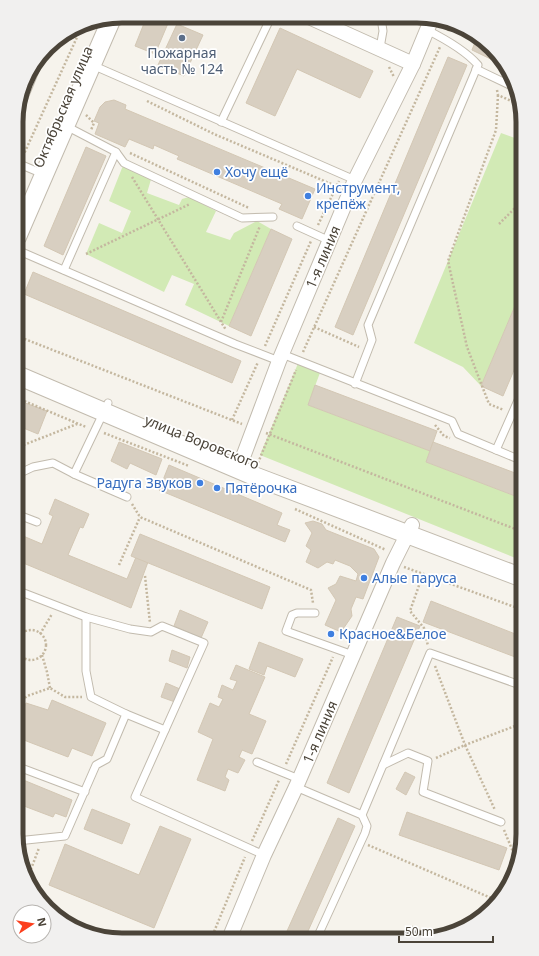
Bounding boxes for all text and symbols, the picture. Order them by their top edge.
marker: Пожарная часть № 124 [177,33,187,43]
street label: Октябрьская улица [28,43,97,171]
place label: Пожарная часть № 124 [141,43,223,78]
place label: Хочу ещё [225,162,288,181]
marker: Хочу ещё [212,167,222,177]
place label: Инструмент, крепёж [316,178,401,213]
marker: Инструмент, крепёж [303,191,313,201]
street label: 1-я линия [301,222,344,291]
street label: улица Воровского [142,410,262,473]
place label: Радуга Звуков [97,473,192,492]
marker: Радуга Звуков [195,478,205,488]
place label: Пятёрочка [225,478,297,497]
marker: Пятёрочка [212,483,222,493]
place label: Алые паруса [372,568,457,587]
marker: Алые паруса [359,573,369,583]
place label: Красное&Белое [339,624,447,643]
marker: Красное&Белое [326,629,336,639]
street label: 1-я линия [298,697,341,766]
north arrow [12,904,52,944]
text: N [34,916,51,928]
scale bar [399,918,493,944]
text: 50 m [405,923,433,940]

